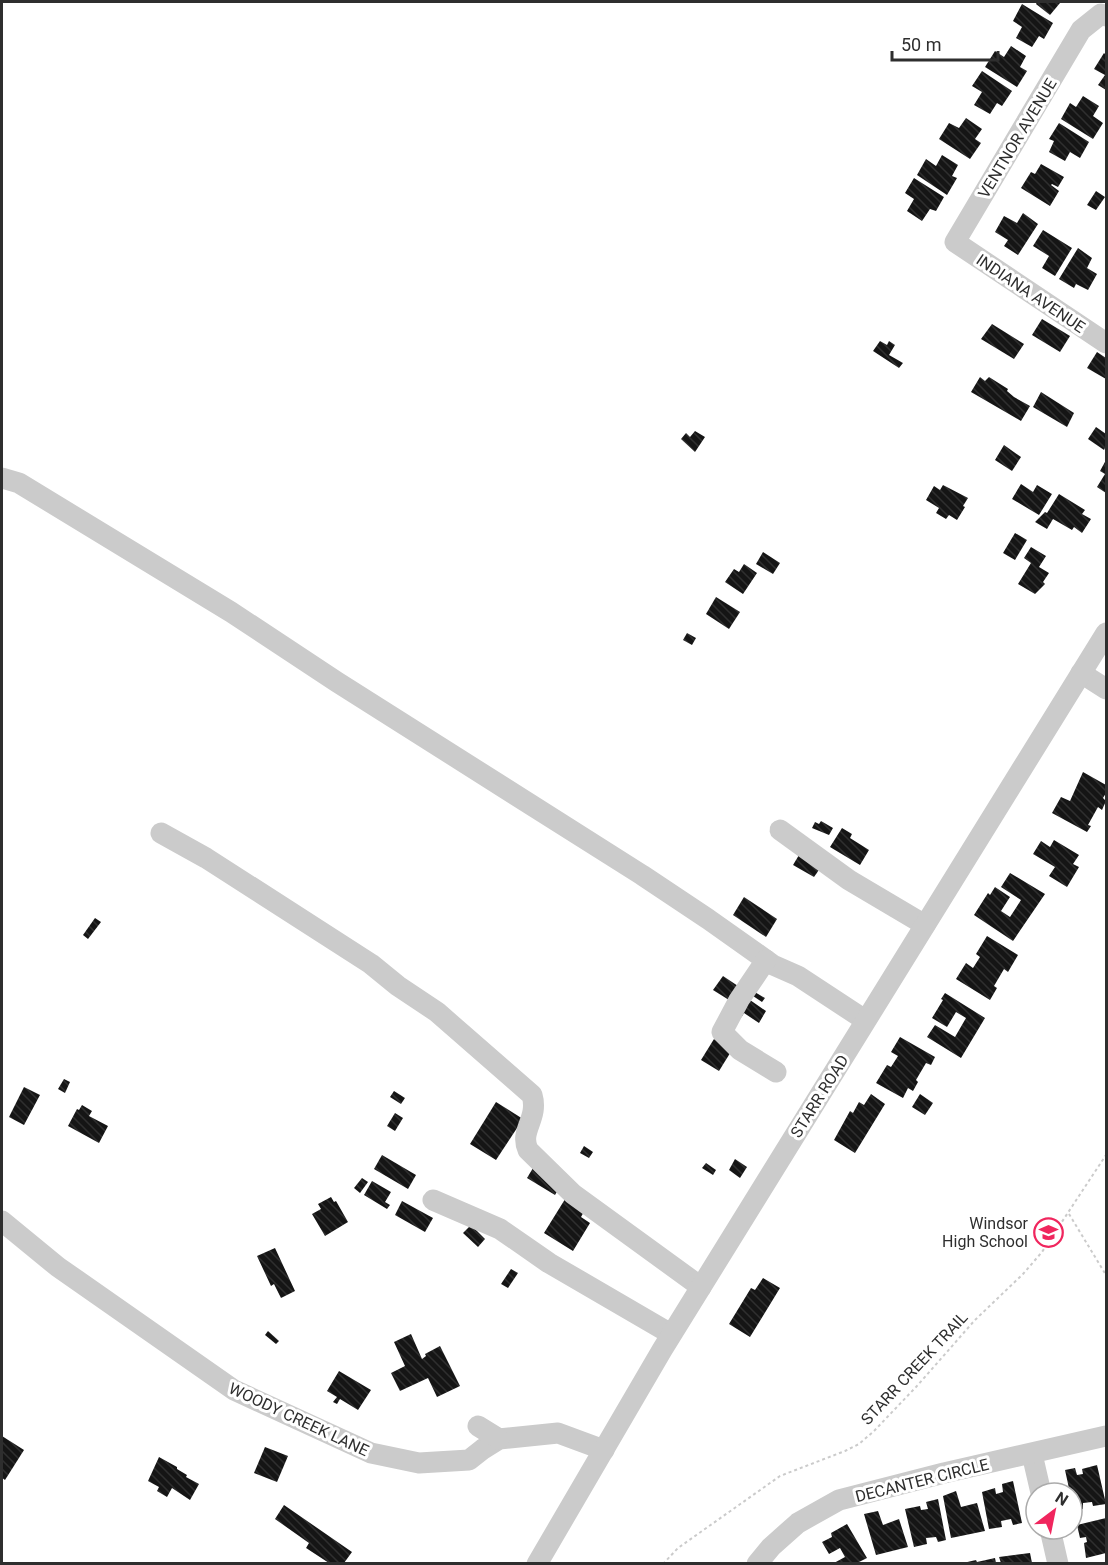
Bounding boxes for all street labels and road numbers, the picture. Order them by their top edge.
street label: VENTNOR AVENUE [974,75,1061,202]
street label: INDIANA AVENUE [973,250,1089,337]
street label: STARR ROAD [786,1051,852,1141]
street label: STARR CREEK TRAIL [857,1308,972,1429]
street label: WOODY CREEK LANE [226,1379,372,1460]
street label: DECANTER CIRCLE [853,1455,991,1506]

